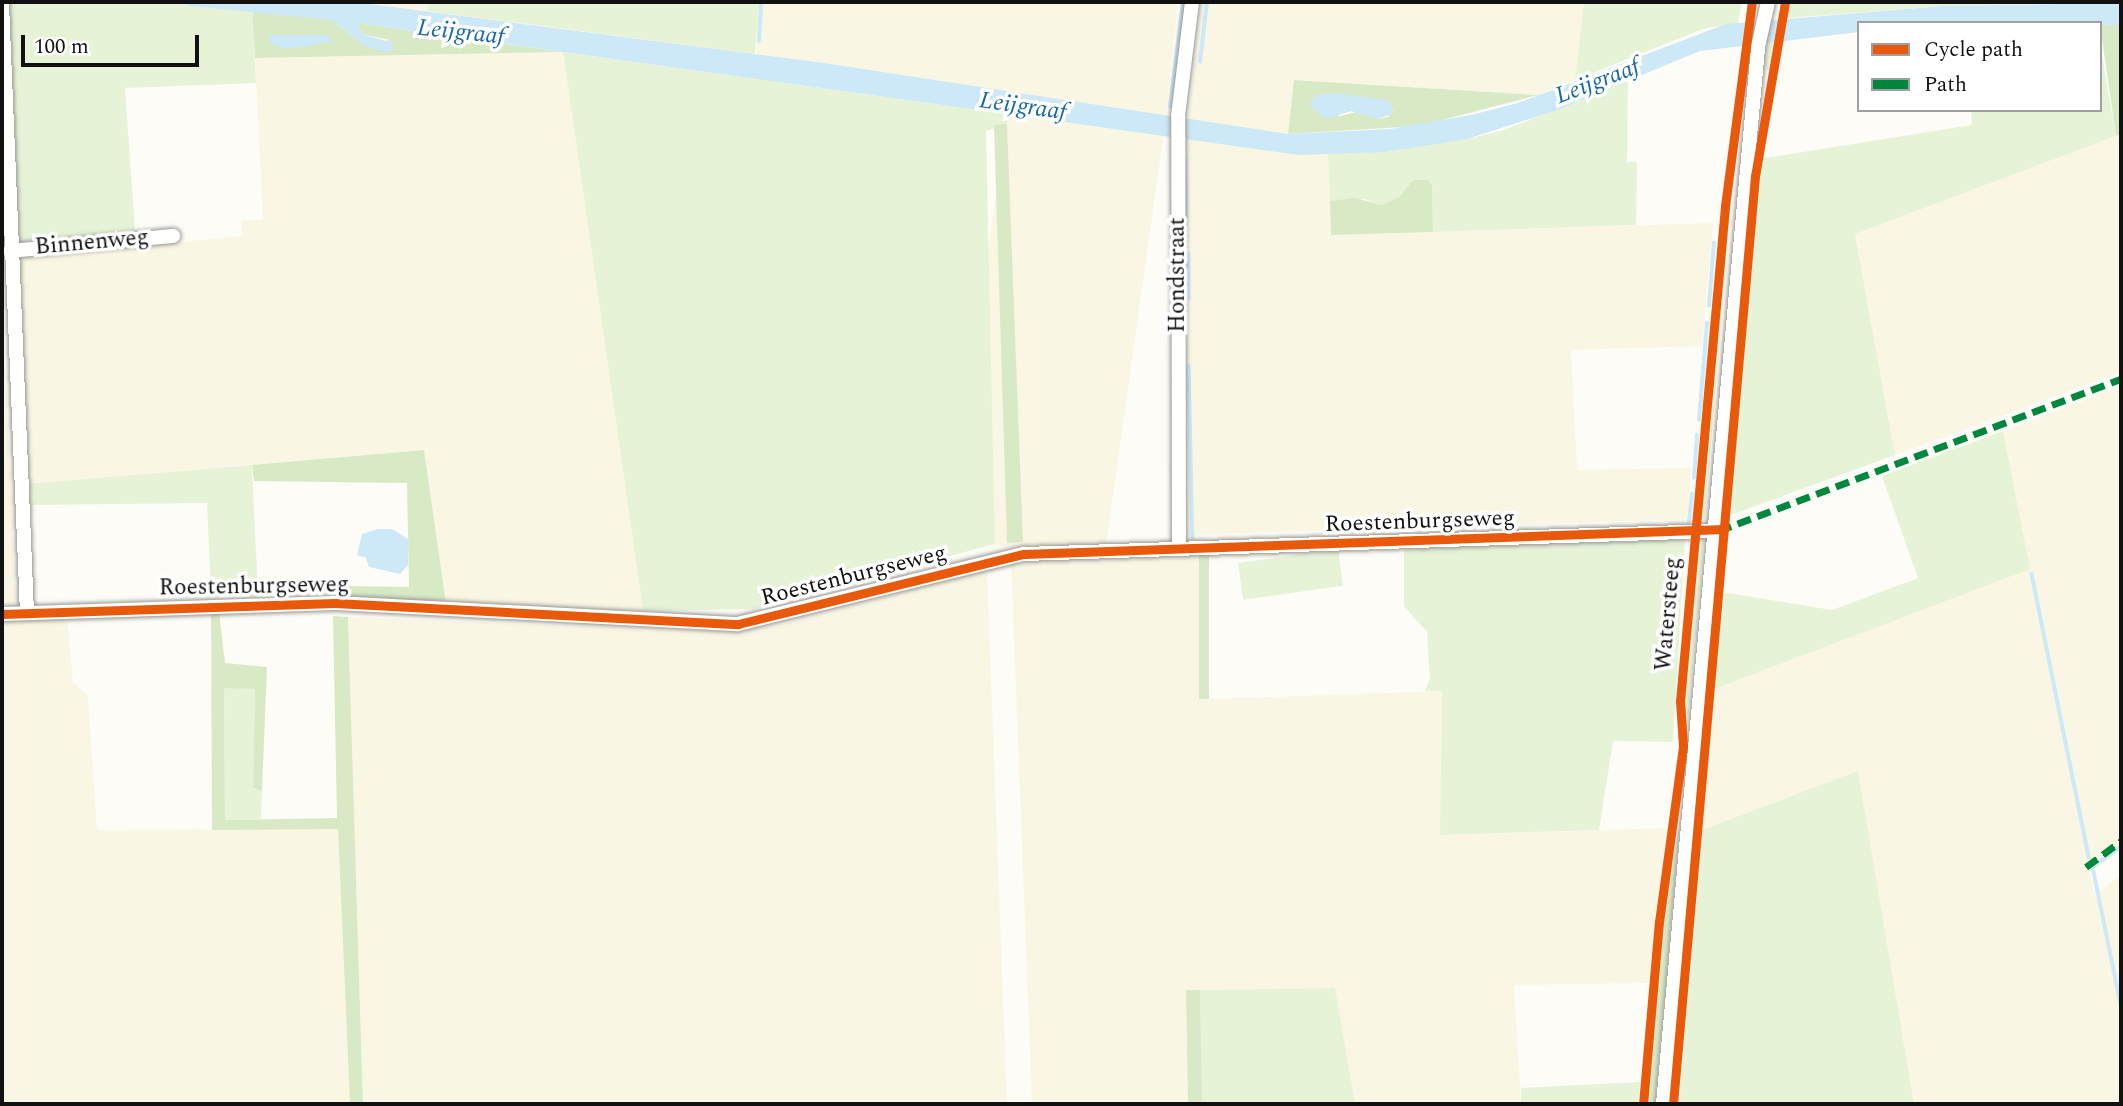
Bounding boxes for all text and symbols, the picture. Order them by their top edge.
water label: Leijgraaf [416,14,506,52]
scale bar [24,21,203,65]
legend [1857,21,2102,112]
text: 100 m [34,31,89,63]
text: Cycle path [1924,34,2023,66]
water label: Leijgraaf [1552,53,1644,111]
text: Path [1924,69,1967,101]
water label: Leijgraaf [977,87,1069,127]
street label: Hondstraat [1164,217,1192,333]
street label: Binnenweg [34,224,150,262]
street label: Roestenburgseweg [1324,505,1516,539]
street label: Roestenburgseweg [758,540,950,612]
street label: Watersteeg [1650,556,1688,672]
street label: Roestenburgseweg [159,572,349,602]

